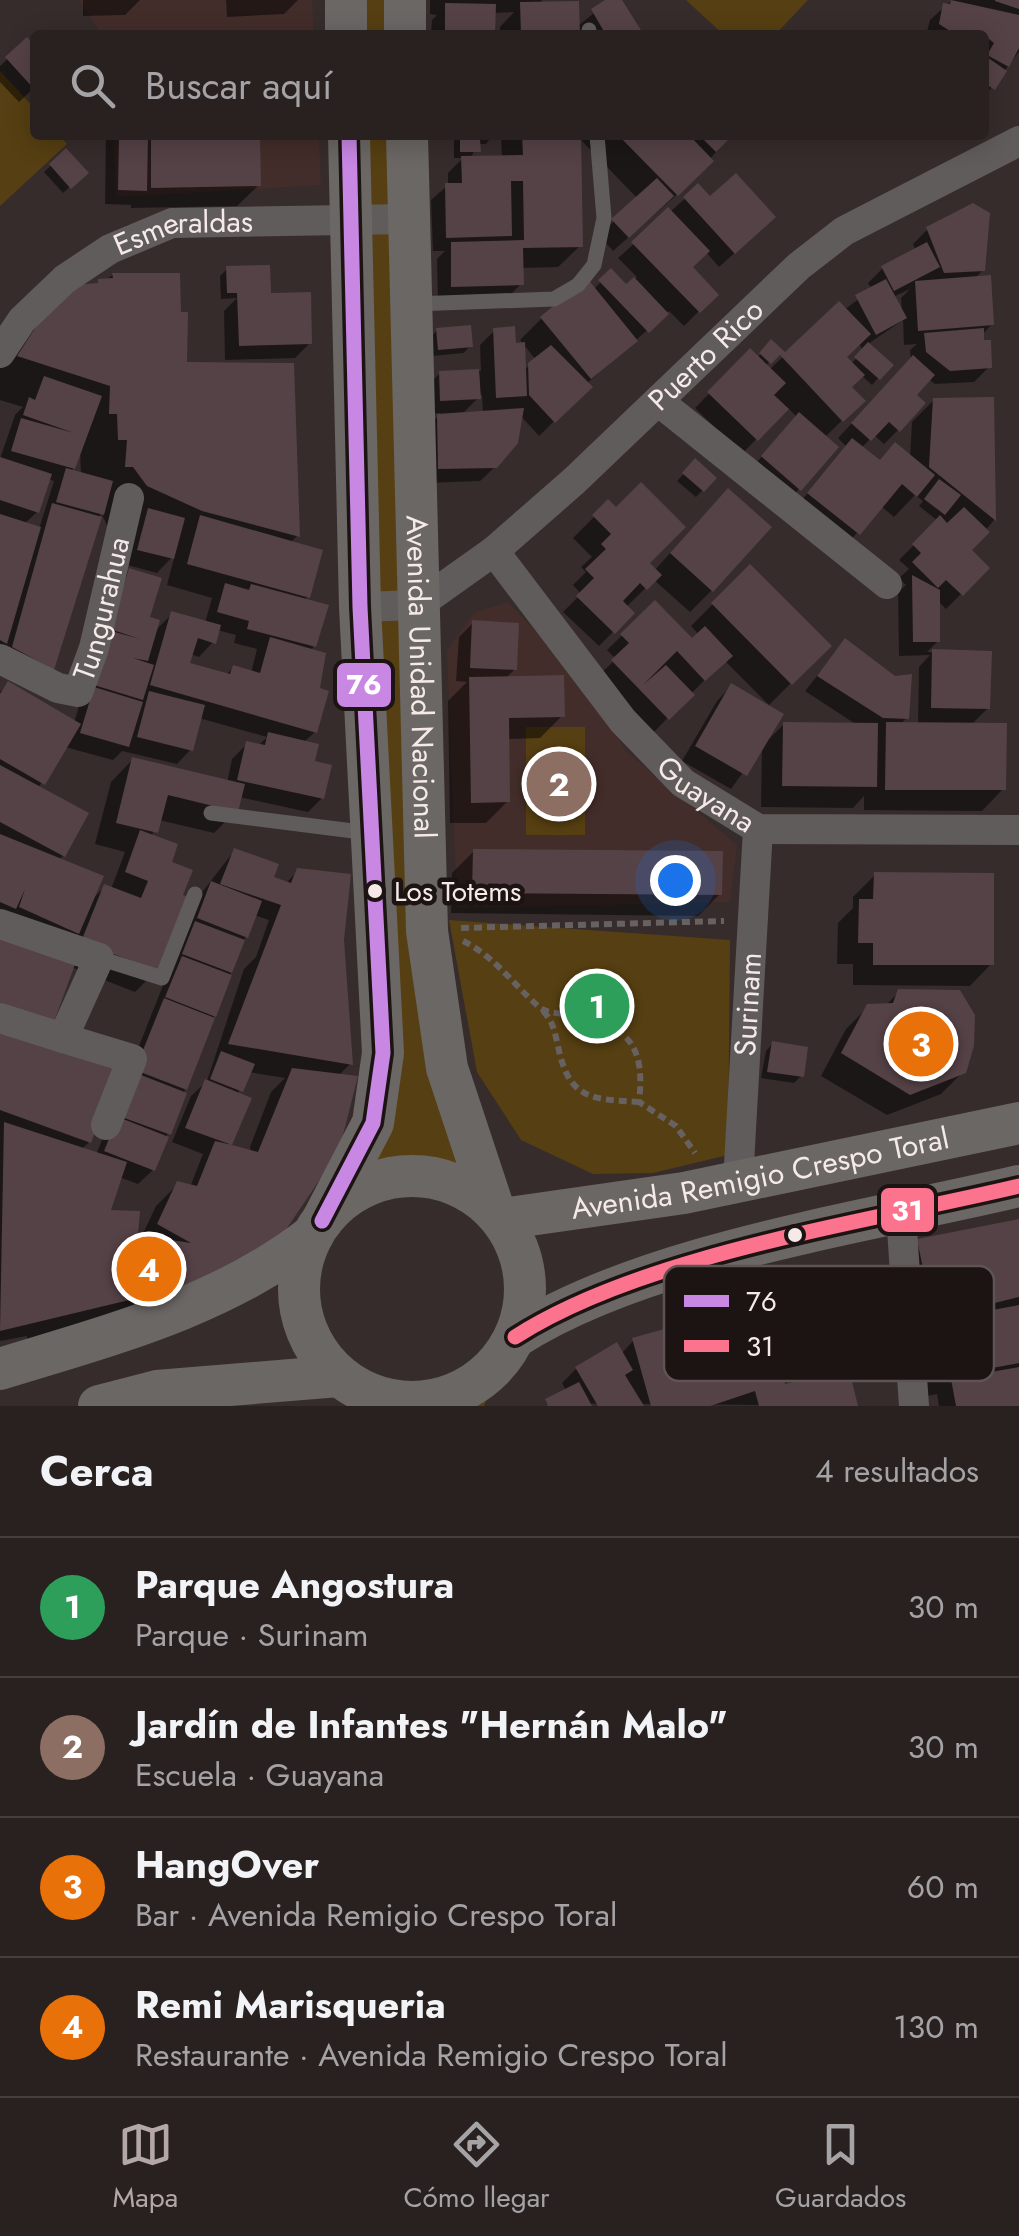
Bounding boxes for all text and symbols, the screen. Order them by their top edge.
search box [30,30,989,140]
icon: search [65,58,120,113]
text: Buscar aquí [145,58,332,113]
street label: Esmeraldas [107,200,253,266]
street label: Puerto Rico [638,289,773,420]
street label: Avenida Unidad Nacional [396,514,447,839]
street label: Tungurahua [62,533,140,687]
line badge: 76 [335,661,393,709]
text: 76 [346,664,382,705]
pin: 2 [526,746,592,822]
street label: Guayana [647,746,763,843]
your location [650,855,701,906]
place label: Los Totems [394,871,521,912]
marker: Los Totems [365,881,385,901]
street label: Surinam [723,951,772,1057]
pin: 1 [564,968,630,1044]
pin: 3 [888,1006,954,1082]
street label: Avenida Remigio Crespo Toral [568,1116,953,1230]
line badge: 31 [879,1186,936,1234]
text: 31 [891,1190,923,1231]
unlabelled marker [785,1225,805,1245]
pin: 4 [116,1232,182,1306]
legend [664,1266,994,1381]
text: 76 [746,1281,777,1322]
text: 31 [746,1326,774,1367]
text: Cerca [40,1441,154,1502]
text: 4 resultados [815,1448,979,1494]
text: Parque Angostura [135,1557,454,1612]
text: 1 [64,1584,81,1630]
text: 30 m [908,1584,979,1630]
text: Parque · Surinam [135,1612,369,1658]
text: Jardín de Infantes "Hernán Malo" [135,1697,728,1752]
text: 2 [62,1724,83,1770]
text: 30 m [908,1724,979,1770]
text: Escuela · Guayana [135,1752,384,1798]
text: HangOver [135,1837,319,1892]
text: 3 [63,1864,82,1910]
text: 60 m [907,1864,979,1910]
text: Bar · Avenida Remigio Crespo Toral [135,1892,617,1938]
text: Remi Marisqueria [135,1977,446,2032]
text: 4 [61,2004,84,2050]
text: 130 m [893,2004,979,2050]
text: Restaurante · Avenida Remigio Crespo Toral [135,2032,728,2078]
tab: Mapa [113,2117,178,2218]
tab: Cómo llegar [403,2117,550,2218]
tab: Guardados [775,2117,906,2218]

